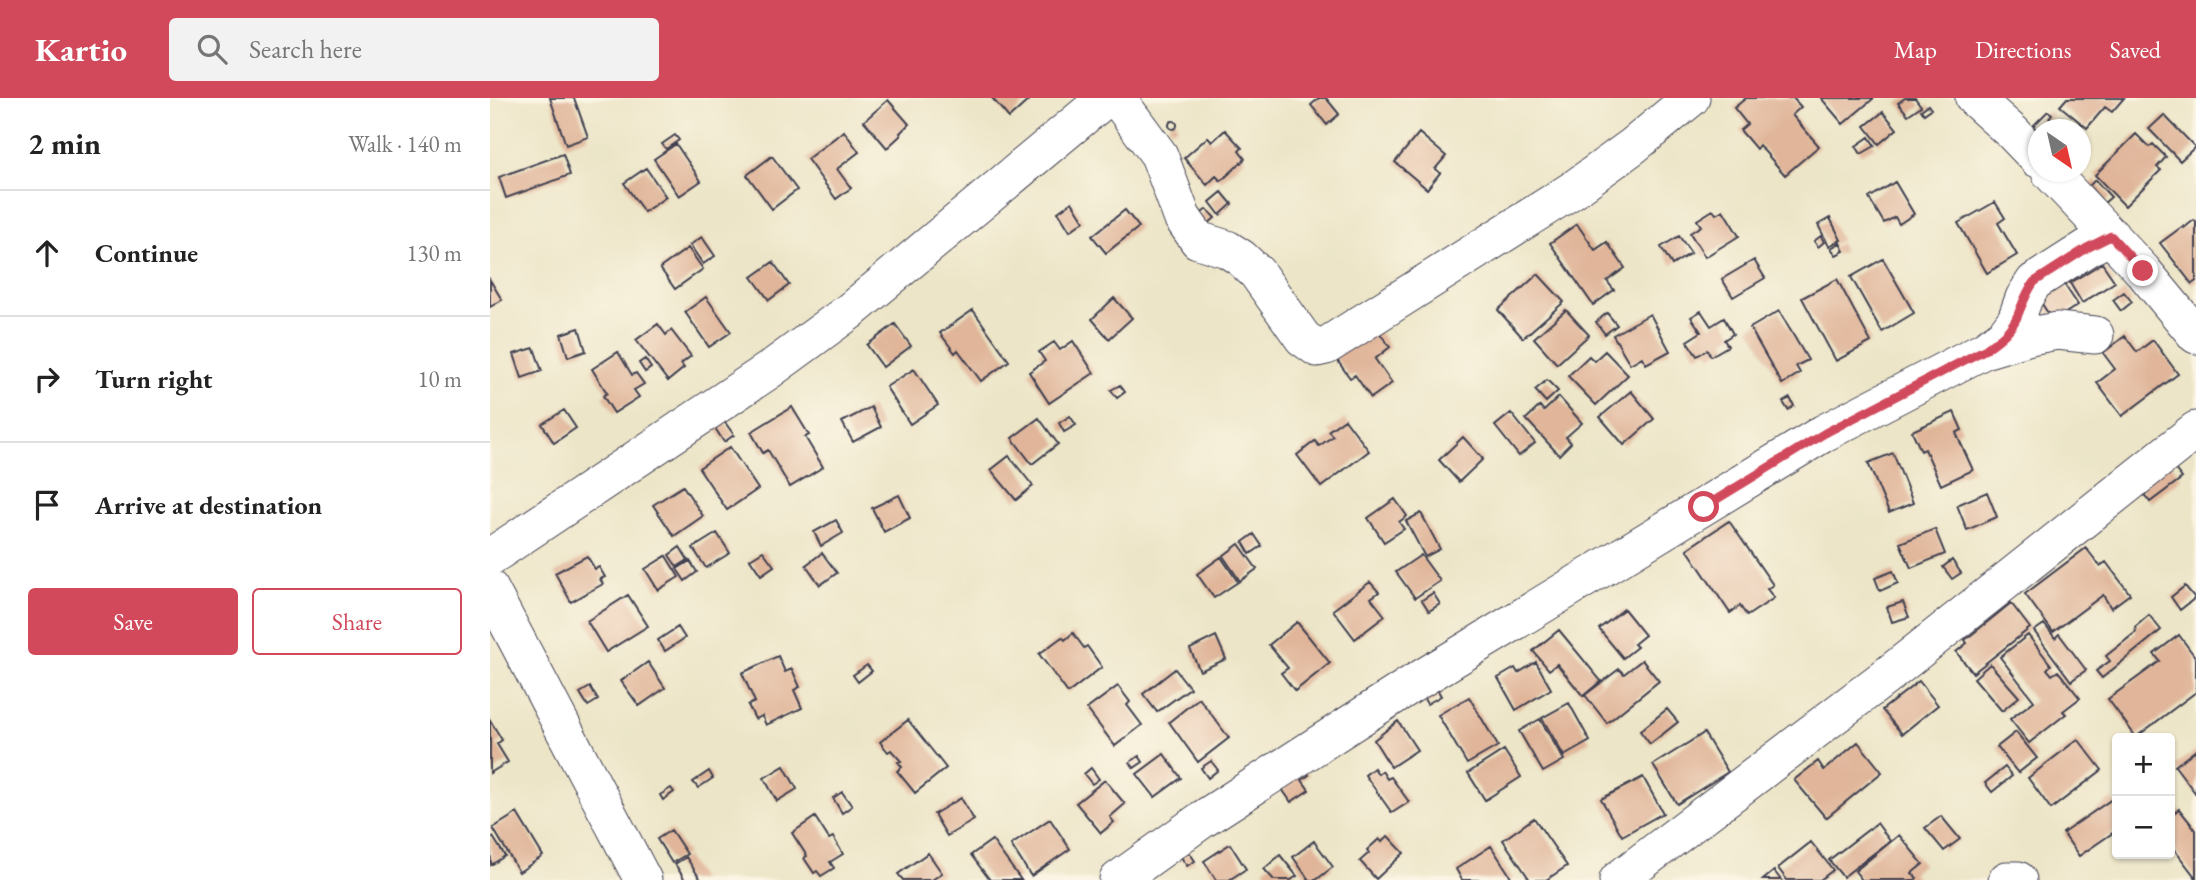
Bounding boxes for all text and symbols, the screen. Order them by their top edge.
search box [169,18,659,81]
text: Kartio [35,28,127,71]
icon: search [193,30,231,68]
text: Search here [249,32,362,66]
text: Map [1894,34,1937,65]
text: Directions [1975,34,2072,65]
text: Saved [2110,34,2161,65]
north arrow [2028,119,2091,182]
text: 2 min [28,124,101,163]
text: Walk · 140 m [348,129,462,159]
icon: ahead [28,234,66,272]
text: Continue [95,236,198,270]
text: 130 m [406,238,462,268]
route end [2127,255,2158,286]
icon: right [28,360,66,398]
text: Turn right [95,362,213,396]
text: 10 m [417,364,462,394]
icon: arrive [28,486,66,524]
text: Arrive at destination [95,488,322,522]
route start [1688,491,1719,522]
button: Save [28,588,238,655]
button: Share [252,588,462,655]
map controls [2112,733,2175,859]
button: + [2112,733,2175,796]
button: − [2112,796,2175,859]

